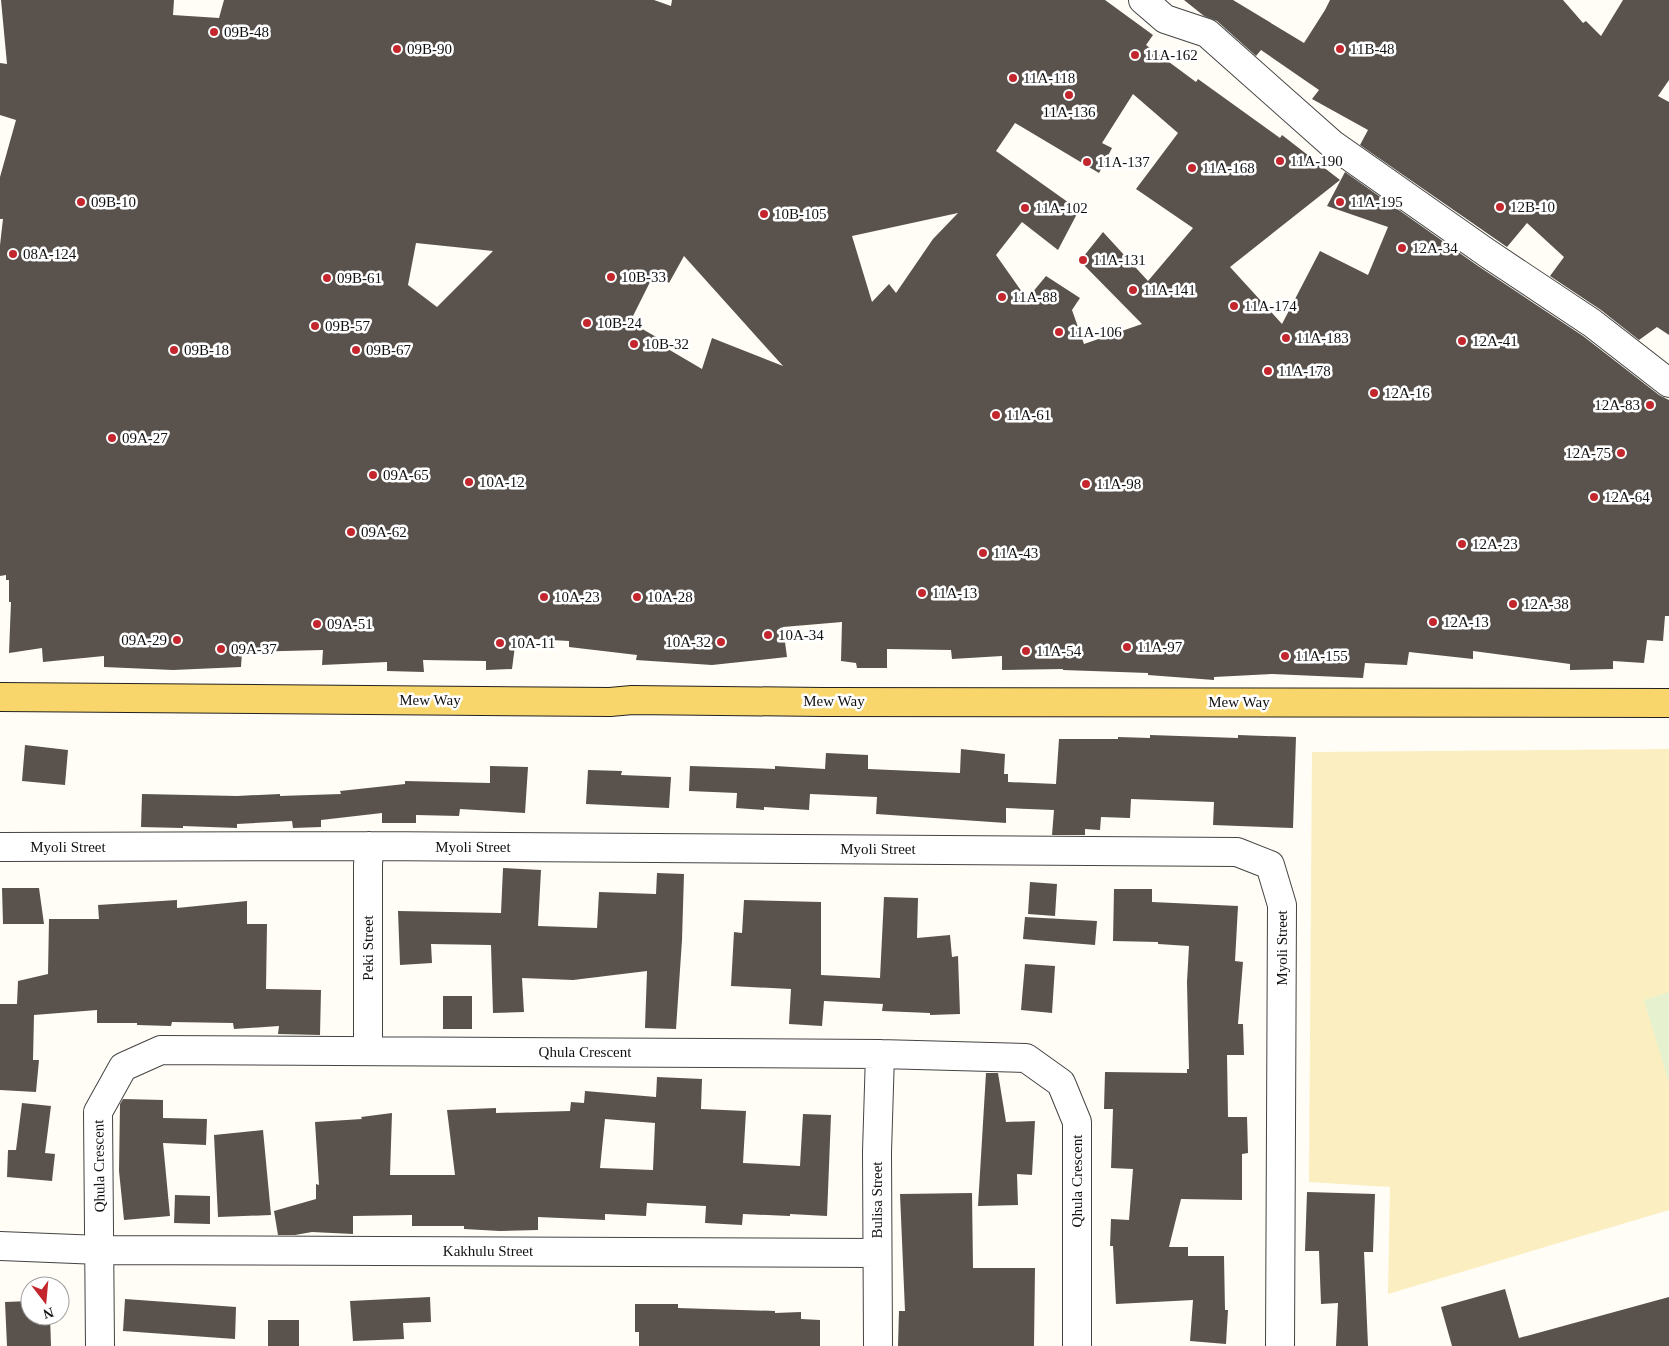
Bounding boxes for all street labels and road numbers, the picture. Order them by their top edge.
street label: Mew Way [399,692,461,708]
street label: Mew Way [803,693,865,709]
street label: Mew Way [1208,694,1270,710]
street label: Myoli Street [30,839,107,855]
street label: Myoli Street [435,839,512,855]
street label: Myoli Street [840,841,917,857]
street label: Myoli Street [1274,909,1290,986]
street label: Peki Street [360,914,376,981]
street label: Qhula Crescent [539,1044,632,1060]
street label: Qhula Crescent [90,1119,108,1213]
street label: Qhula Crescent [1069,1134,1085,1227]
street label: Bulisa Street [869,1161,885,1239]
street label: Kakhulu Street [443,1243,534,1259]

